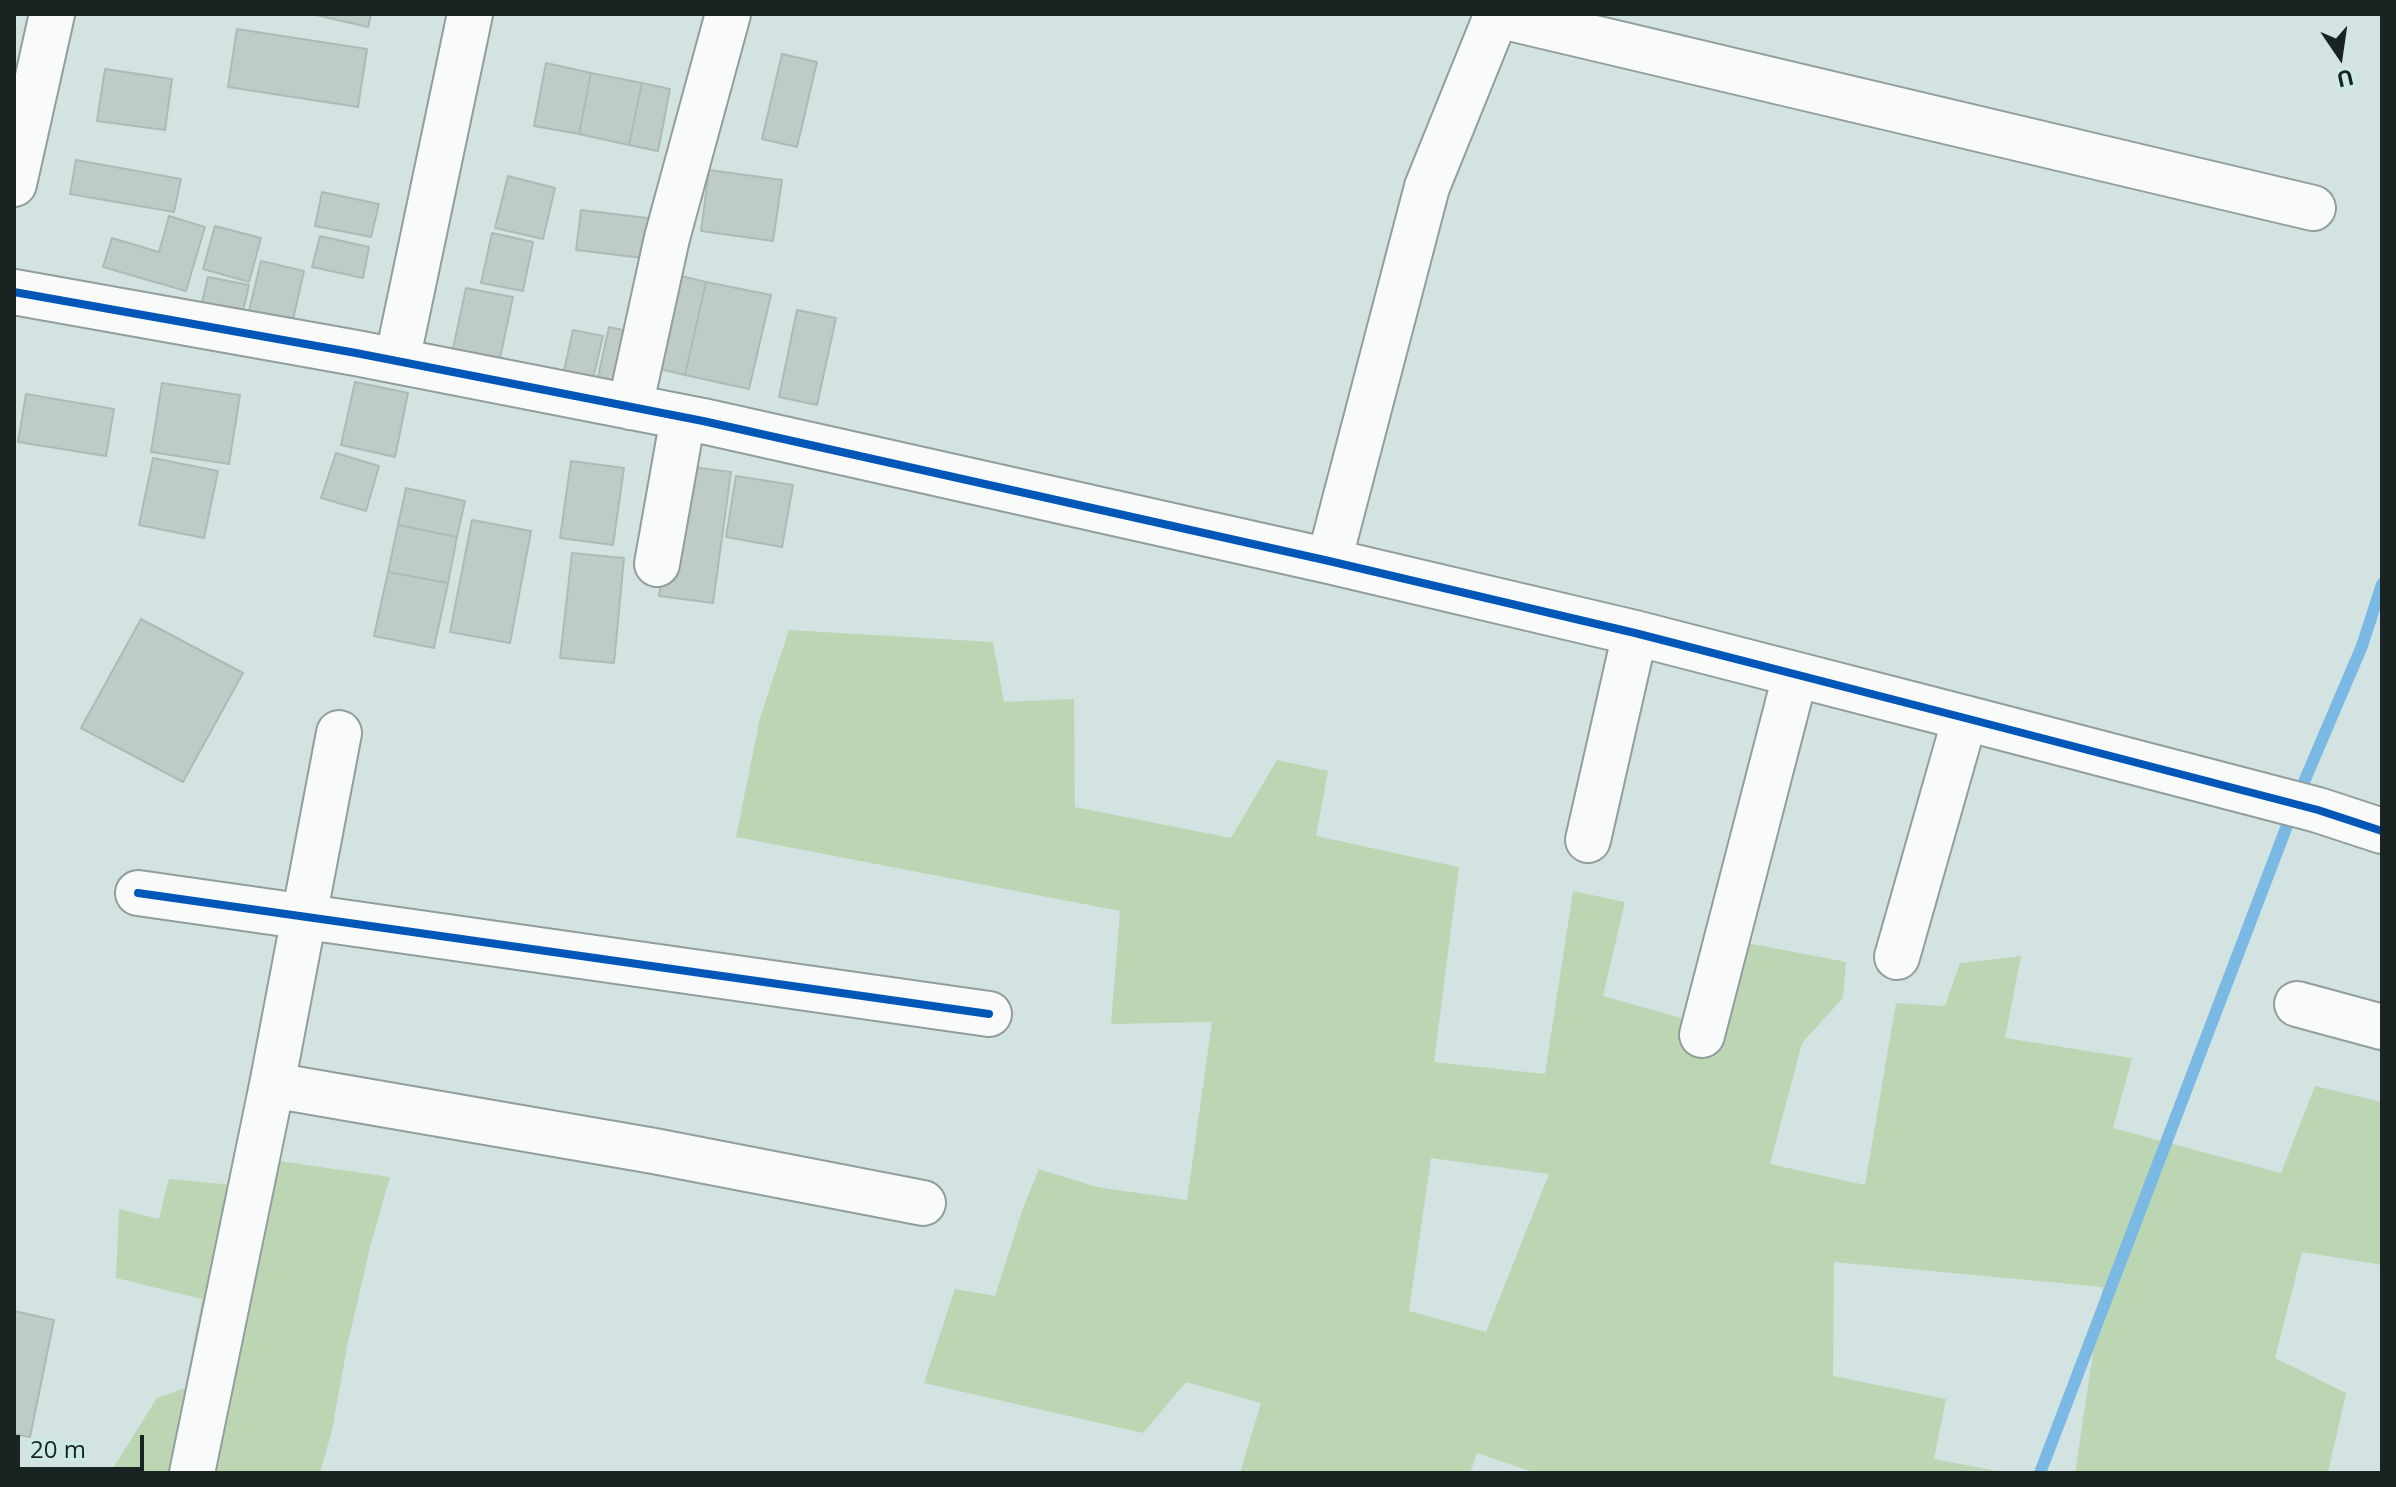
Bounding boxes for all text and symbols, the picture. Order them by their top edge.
north arrow [2300,16,2380,96]
text: U [2334,63,2357,96]
scale bar [20,1419,148,1469]
text: 20 m [30,1432,86,1465]

